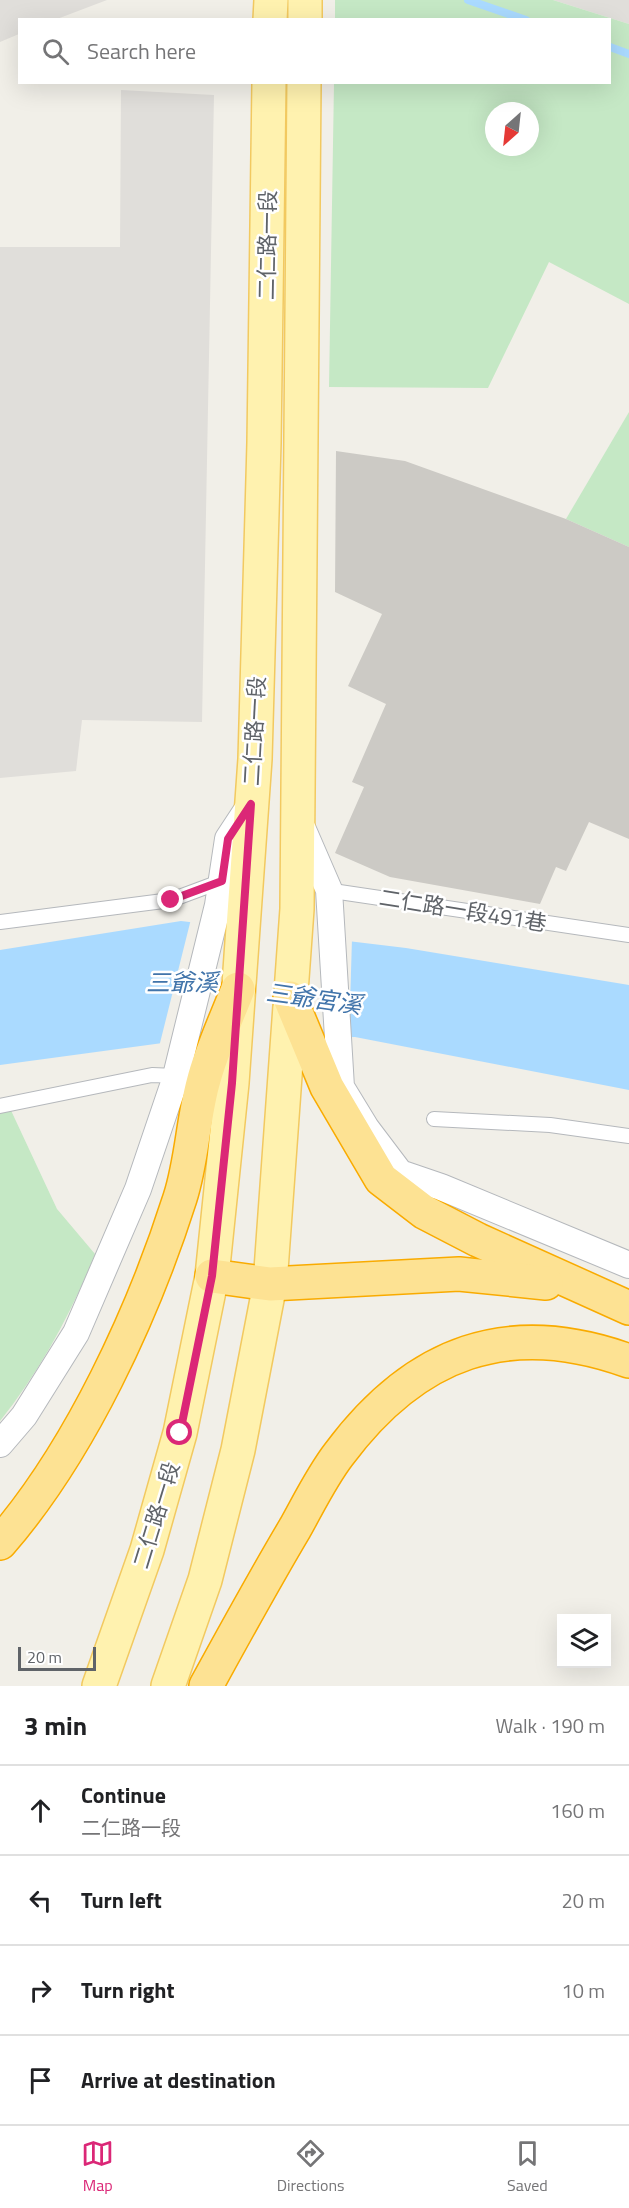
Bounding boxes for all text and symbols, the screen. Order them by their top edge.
search box [18,18,611,84]
text: Search here [87,34,196,68]
icon: search [39,35,72,68]
north arrow [485,102,539,156]
street label: 二仁路一段 [249,190,285,300]
street label: 二仁路一段 [234,675,274,787]
street label: 二仁路一段491巷 [377,880,549,940]
route end [157,886,183,912]
water label: 三爺溪 [146,964,221,1000]
water label: 三爺宮溪 [264,973,367,1023]
route start [166,1419,192,1445]
street label: 二仁路一段 [124,1457,188,1573]
map controls [557,1614,611,1668]
button: layers [557,1614,611,1668]
scale bar [18,1644,96,1672]
text: 20 m [27,1645,62,1669]
text: 3 min [24,1706,87,1745]
text: Walk · 190 m [496,1710,605,1741]
text: Continue [81,1778,166,1812]
icon: ahead [24,1794,57,1827]
text: 160 m [550,1795,605,1826]
text: 二仁路一段 [81,1812,181,1843]
text: Turn left [81,1883,162,1917]
icon: left [24,1884,57,1917]
text: 20 m [561,1885,605,1916]
text: Turn right [81,1973,175,2007]
icon: right [24,1974,57,2007]
text: 10 m [561,1975,605,2006]
text: Arrive at destination [81,2063,276,2097]
icon: arrive [24,2064,57,2097]
tab: Map [81,2137,114,2197]
tab: Directions [277,2137,345,2197]
tab: Saved [507,2137,548,2197]

